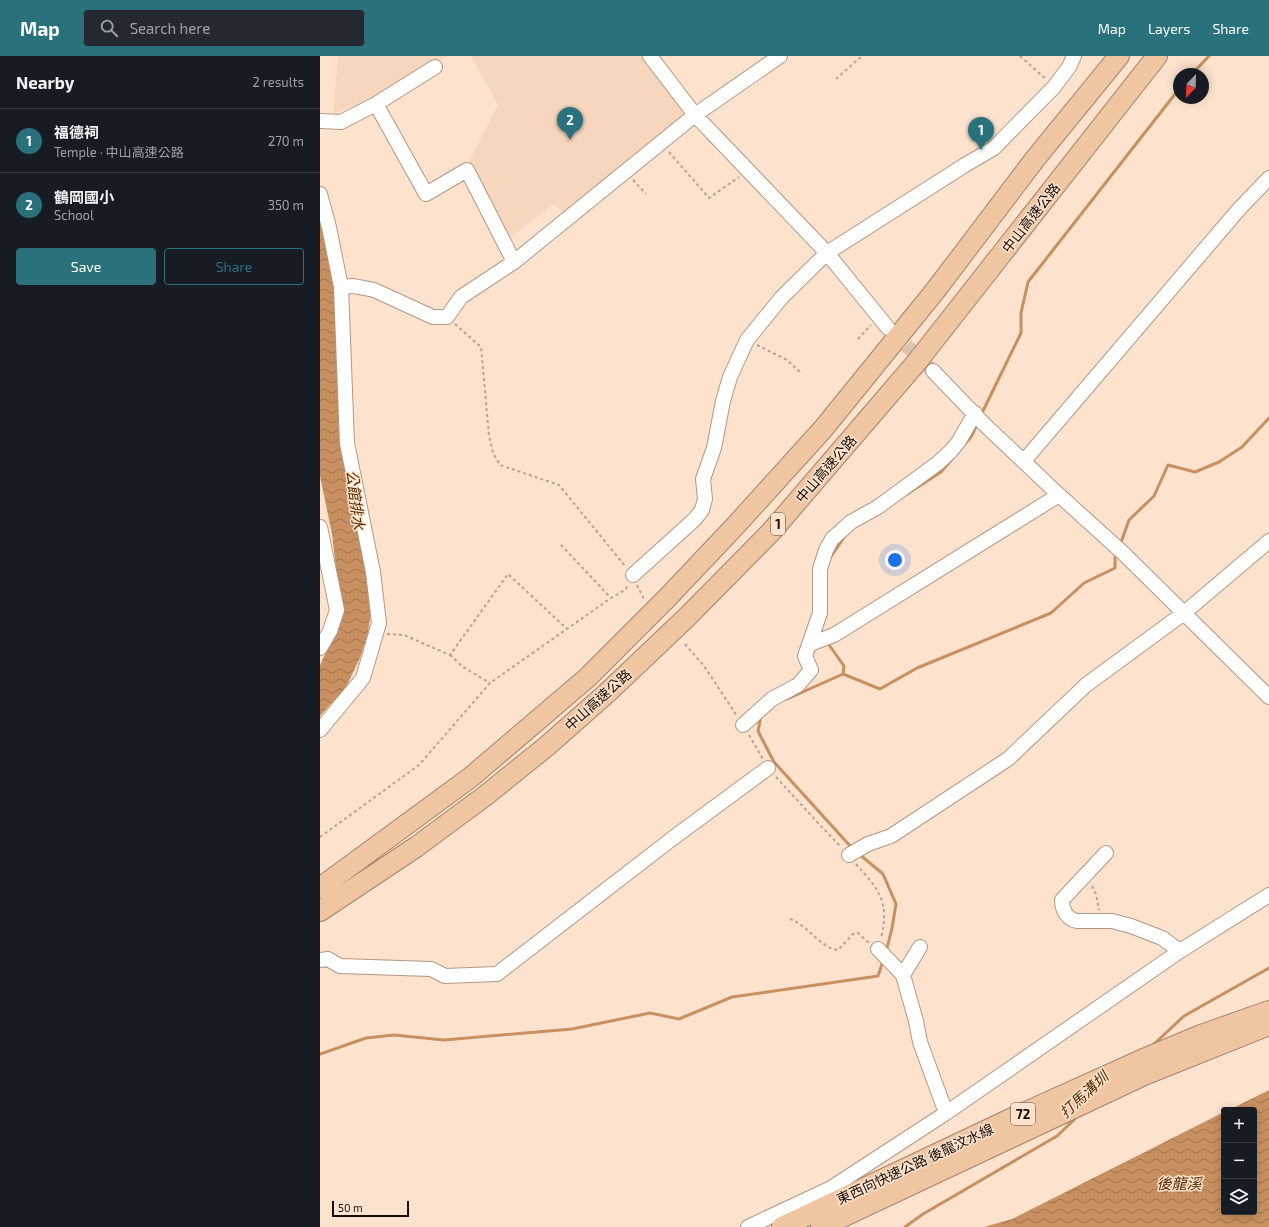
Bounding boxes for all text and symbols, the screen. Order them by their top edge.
search box [84,10,364,46]
text: Map [20,17,60,40]
icon: search [98,17,120,39]
text: Search here [130,19,210,37]
text: Map [1098,20,1126,37]
text: Layers [1148,20,1190,37]
text: Share [1212,20,1249,37]
north arrow [1173,68,1209,104]
text: Nearby [16,72,74,92]
text: 2 results [252,74,304,90]
pin: 2 [557,107,583,140]
pin: 1 [968,117,994,150]
text: 福德祠 [54,123,99,141]
text: 1 [26,133,32,149]
text: 270 m [268,133,304,149]
text: Temple · 中山高速公路 [54,144,184,160]
street label: 中山高速公路 [998,179,1063,256]
text: 鶴岡國小 [54,188,114,206]
text: 2 [25,197,33,213]
text: 350 m [268,197,304,213]
text: School [54,207,94,223]
button: Save [16,248,156,285]
button: Share [164,248,304,285]
street label: 中山高速公路 [792,431,860,506]
water label: 公館排水 [343,469,369,532]
road number: 1 [771,513,785,535]
your location [885,550,905,570]
street label: 中山高速公路 [561,665,635,734]
water label: 打馬溝圳 [1055,1066,1113,1121]
road number: 72 [1011,1103,1035,1125]
map controls [1221,1107,1257,1215]
button: + [1221,1107,1257,1143]
street label: 東西向快速公路 後龍汶水線 [834,1120,996,1207]
button: − [1221,1143,1257,1179]
water label: 後龍溪 [1156,1174,1203,1192]
button: layers [1221,1179,1257,1215]
scale bar [332,1199,409,1218]
text: 50 m [338,1201,363,1214]

